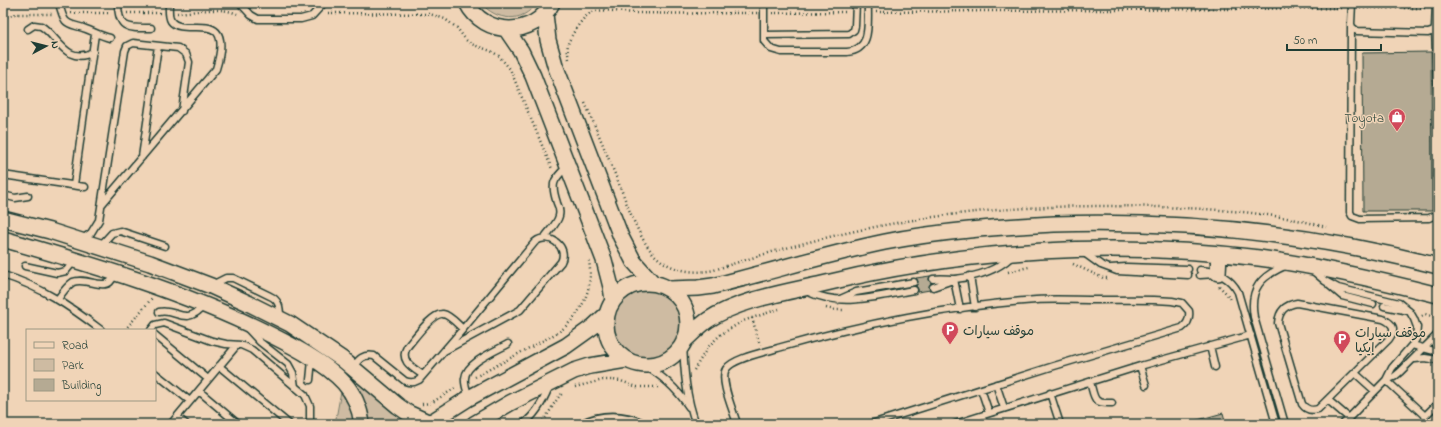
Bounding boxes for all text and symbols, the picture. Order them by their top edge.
north arrow [26,26,66,66]
scale bar [1287,26,1381,52]
text: 50 m [1293,32,1317,50]
text: N [47,40,63,50]
shop icon: Toyota [1387,107,1407,132]
place label: Toyota [1345,109,1384,129]
parking icon: موقف سيارات [940,320,960,345]
place label: موقف سيارات [963,322,1034,341]
place label: موقف سيارات إيكيا [1355,324,1426,358]
legend [26,329,156,401]
parking icon: موقف سيارات إيكيا [1332,329,1352,354]
text: Road [62,337,88,355]
text: Park [62,357,84,375]
text: Building [61,377,101,396]

